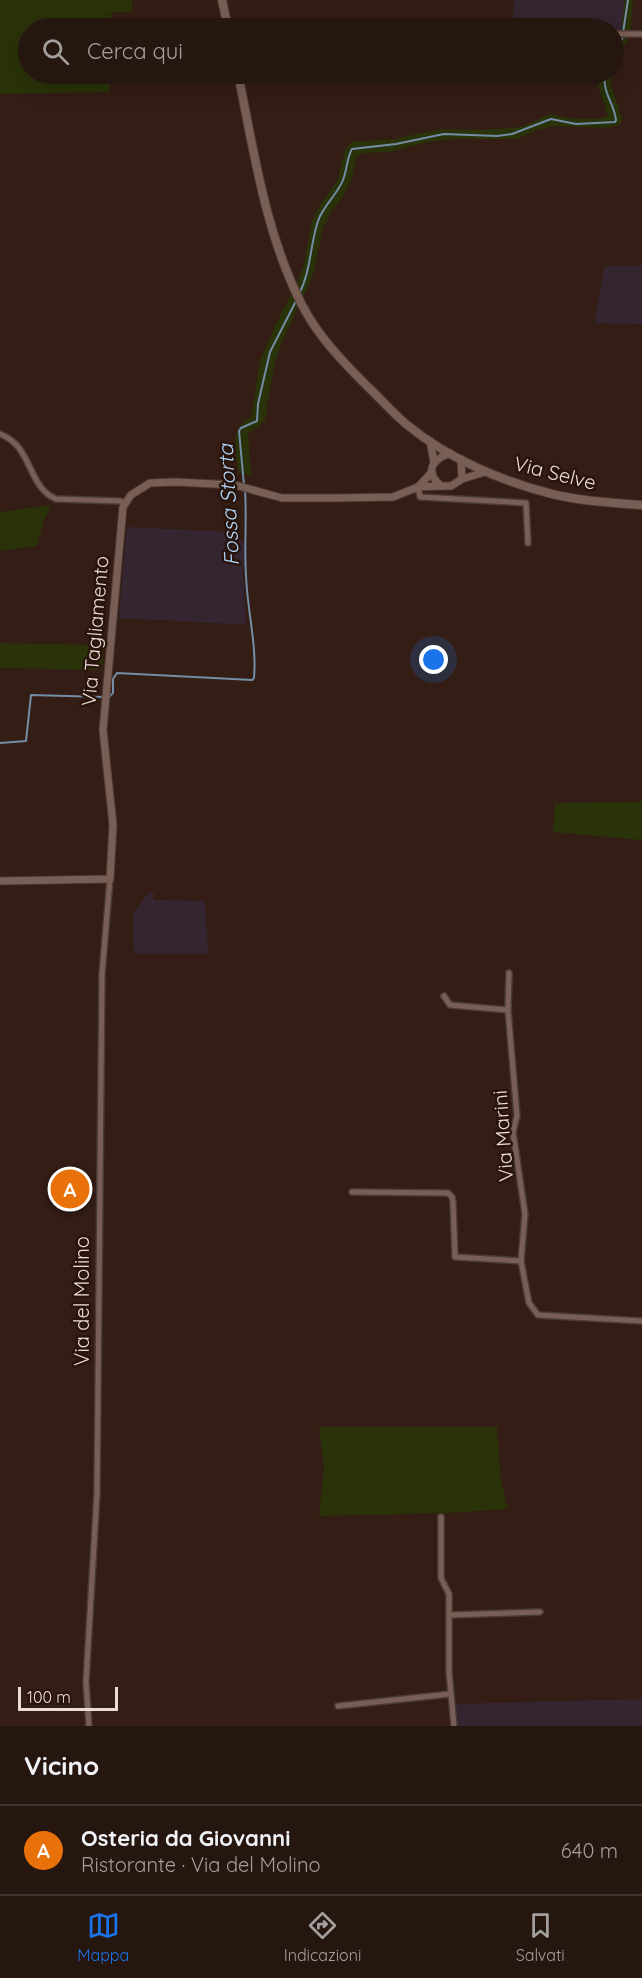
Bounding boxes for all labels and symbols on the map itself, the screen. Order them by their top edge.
water label: Fossa Storta [212,442,244,567]
street label: Via Selve [512,450,599,495]
street label: Via Tagliamento [75,555,114,707]
your location [419,645,448,674]
street label: Via Marini [487,1089,518,1183]
pin: A [50,1166,90,1212]
street label: Via del Molino [69,1236,94,1366]
scale bar [18,1684,118,1712]

